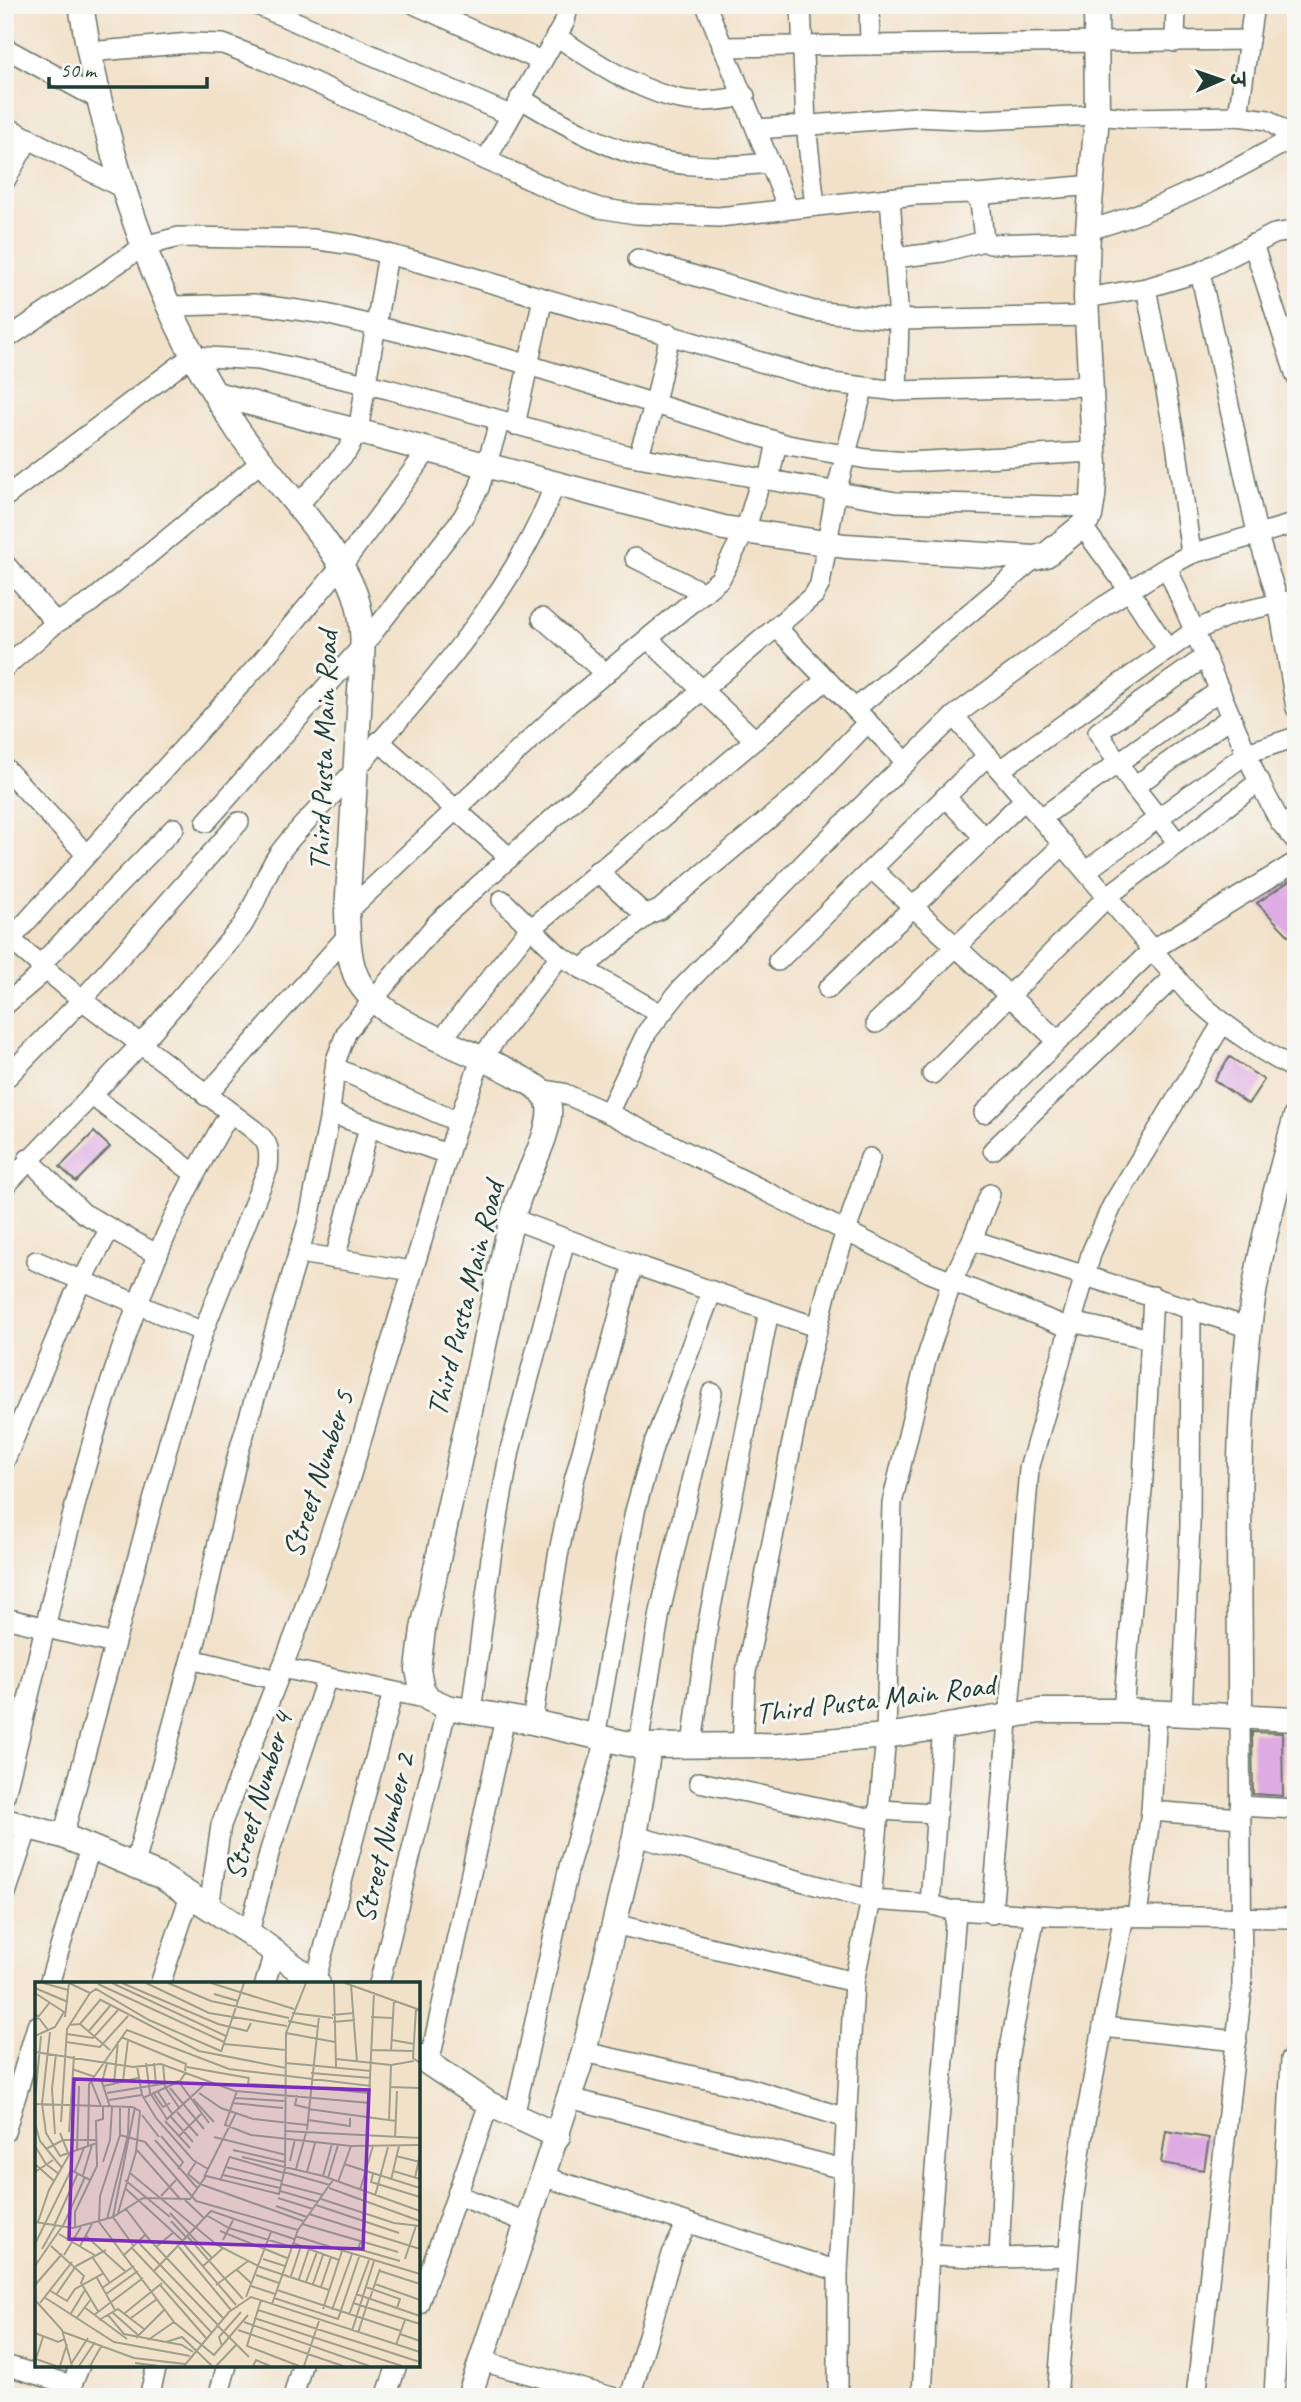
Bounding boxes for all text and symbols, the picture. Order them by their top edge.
scale bar [49,46,206,90]
north arrow [1186,46,1256,116]
text: 50 m [60,57,98,83]
text: उ [1225,71,1249,89]
street label: Third Pusta Main Road [300,626,346,872]
street label: Third Pusta Main Road [417,1174,514,1420]
street label: Street Number 5 [273,1385,363,1562]
street label: Third Pusta Main Road [753,1665,1001,1733]
street label: Street Number 4 [215,1705,302,1884]
street label: Street Number 2 [345,1747,424,1926]
inset map [35,1982,420,2367]

